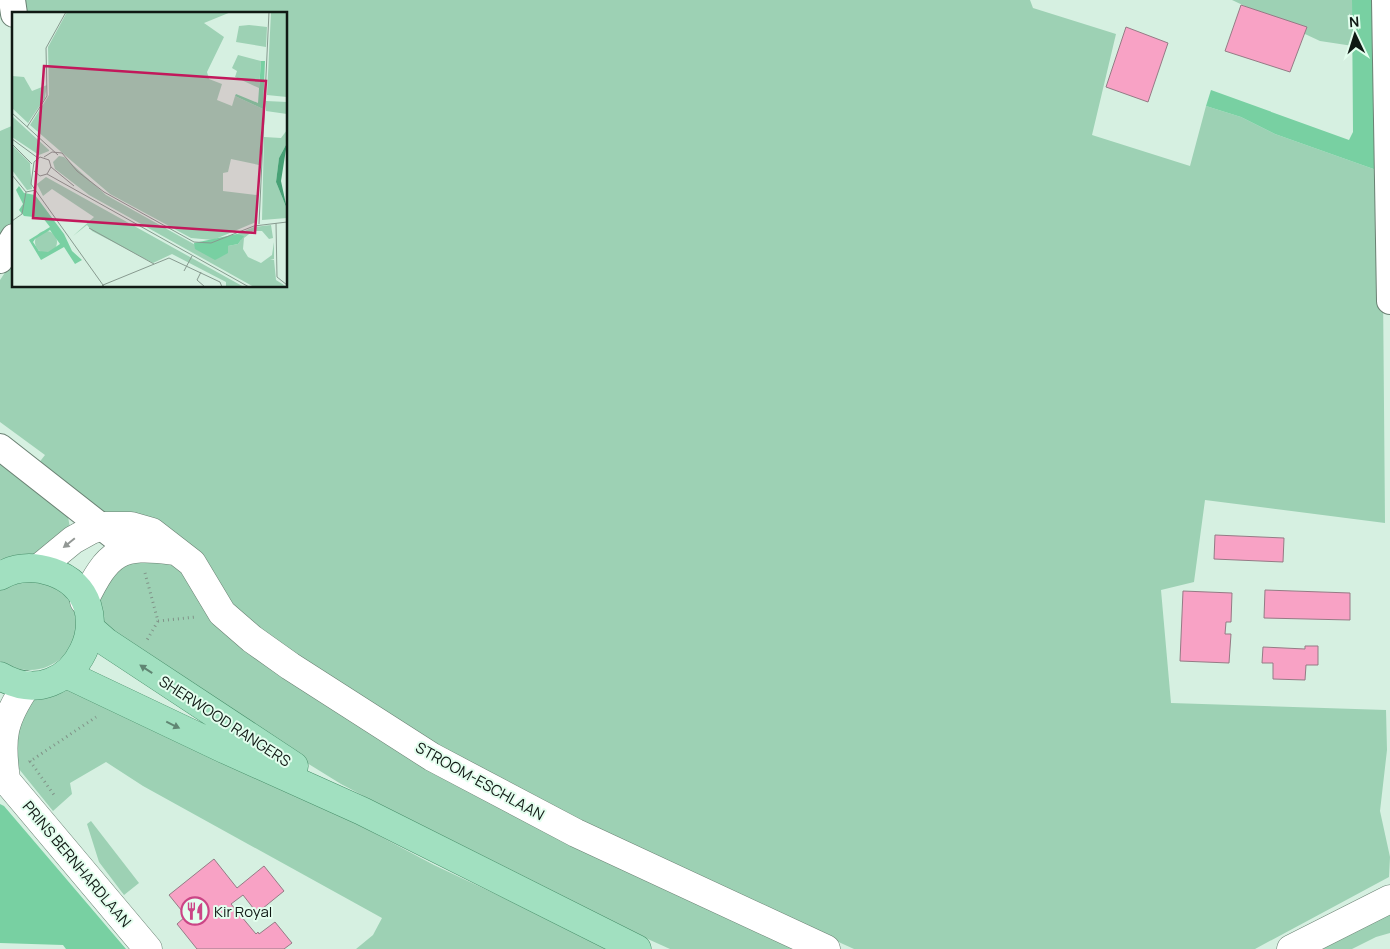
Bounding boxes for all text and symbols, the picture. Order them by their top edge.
north arrow [1330,10,1380,60]
inset map [12,12,288,288]
text: N [1348,12,1360,31]
one-way arrow [62,538,75,549]
one-way arrow [140,664,153,674]
street label: SHERWOOD RANGERS [155,671,295,771]
one-way arrow [166,721,180,729]
street label: STROOM-ESCHLAAN [412,737,548,825]
street label: PRINS BERNHARDLAAN [18,796,136,932]
restaurant icon: Kir Royal [180,896,210,926]
place label: Kir Royal [214,901,272,922]

